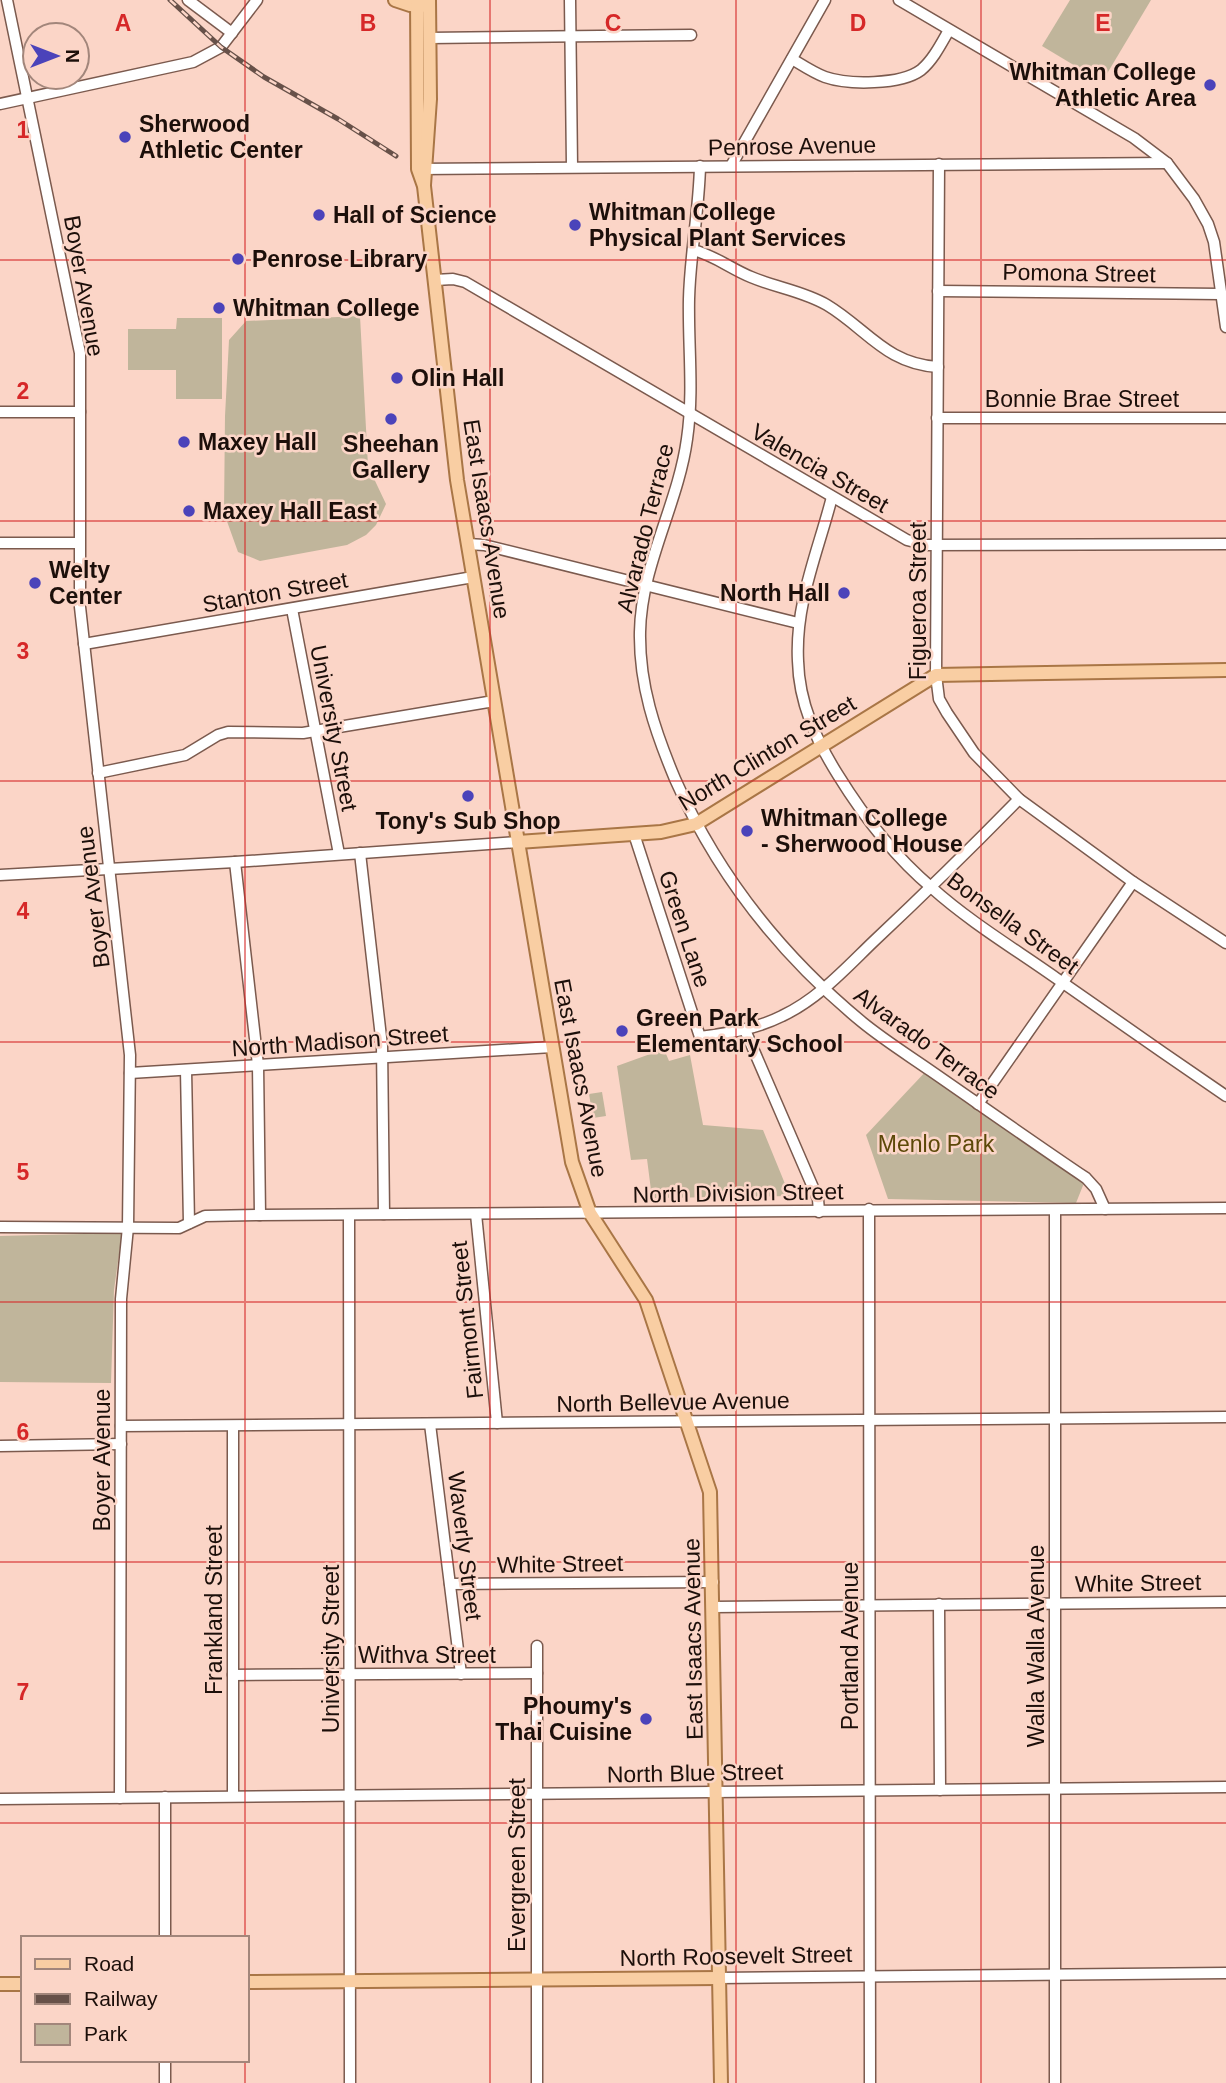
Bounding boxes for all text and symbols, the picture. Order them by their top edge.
text: A [115,10,131,36]
text: B [360,10,376,36]
text: C [605,10,621,36]
text: D [850,10,866,36]
text: E [1095,10,1111,36]
north arrow [21,21,91,91]
text: N [62,49,83,63]
place label: Whitman College Athletic Area [1009,59,1196,111]
marker: Whitman College Athletic Area [1202,77,1218,93]
place label: Sherwood Athletic Center [139,111,303,163]
text: 1 [17,117,30,143]
marker: Sherwood Athletic Center [117,129,133,145]
street label: Penrose Avenue [708,132,876,160]
place label: Whitman College Physical Plant Services [589,199,846,251]
place label: Hall of Science [333,202,497,228]
marker: Hall of Science [311,207,327,223]
street label: Boyer Avenue [59,213,109,359]
marker: Whitman College Physical Plant Services [567,217,583,233]
place label: Penrose Library [252,246,427,272]
marker: Penrose Library [230,251,246,267]
street label: Pomona Street [1002,259,1157,287]
place label: Whitman College [233,295,420,321]
marker: Whitman College [211,300,227,316]
place label: Olin Hall [411,365,504,391]
marker: Olin Hall [389,370,405,386]
text: 2 [17,378,29,404]
street label: Bonnie Brae Street [985,386,1180,412]
marker: Sheehan Gallery [383,411,399,427]
street label: East Isaacs Avenue [458,417,516,621]
street label: Valencia Street [747,418,894,518]
place label: Maxey Hall [198,429,317,455]
place label: Sheehan Gallery [343,431,439,483]
marker: Maxey Hall [176,434,192,450]
street label: Alvarado Terrace [611,441,679,615]
place label: Maxey Hall East [203,498,377,524]
marker: Maxey Hall East [181,503,197,519]
street label: Figueroa Street [905,521,931,680]
place label: Welty Center [49,557,122,609]
street label: Stanton Street [200,566,350,618]
marker: Welty Center [27,575,43,591]
place label: North Hall [720,580,830,606]
marker: North Hall [836,585,852,601]
text: 3 [17,638,29,664]
street label: University Street [305,643,363,814]
street label: North Clinton Street [674,690,861,816]
marker: Tony's Sub Shop [460,788,476,804]
place label: Whitman College - Sherwood House [761,805,963,857]
place label: Tony's Sub Shop [375,808,561,834]
marker: Whitman College - Sherwood House [739,823,755,839]
street label: Boyer Avenue [71,825,115,969]
street label: Green Lane [654,867,716,991]
street label: Bonsella Street [942,867,1084,980]
text: 4 [17,898,30,924]
street label: East Isaacs Avenue [549,977,613,1179]
street label: Alvarado Terrace [849,982,1005,1104]
place label: Green Park Elementary School [636,1005,843,1057]
street label: North Madison Street [231,1020,450,1062]
marker: Green Park Elementary School [614,1023,630,1039]
park label: Menlo Park [878,1131,995,1157]
text: 5 [17,1159,30,1185]
street label: North Division Street [632,1178,844,1208]
street label: Fairmont Street [446,1239,488,1400]
street label: North Bellevue Avenue [556,1387,790,1417]
street label: Boyer Avenue [89,1389,115,1531]
text: 6 [17,1419,29,1445]
street label: Waverly Street [443,1470,487,1623]
street label: Frankland Street [201,1524,227,1695]
street label: East Isaacs Avenue [678,1538,708,1740]
street label: Walla Walla Avenue [1023,1545,1049,1747]
street label: White Street [497,1550,624,1578]
street label: Portland Avenue [837,1562,863,1730]
street label: University Street [318,1564,344,1733]
street label: White Street [1075,1569,1202,1597]
street label: Withva Street [358,1642,497,1668]
text: 7 [17,1679,29,1705]
place label: Phoumy's Thai Cuisine [495,1693,632,1745]
marker: Phoumy's Thai Cuisine [638,1711,654,1727]
street label: North Blue Street [607,1758,784,1788]
street label: Evergreen Street [504,1777,530,1952]
legend [21,1936,248,2062]
street label: North Roosevelt Street [619,1941,853,1971]
text: Road [84,1952,134,1975]
text: Railway [84,1987,158,2010]
text: Park [84,2022,128,2045]

